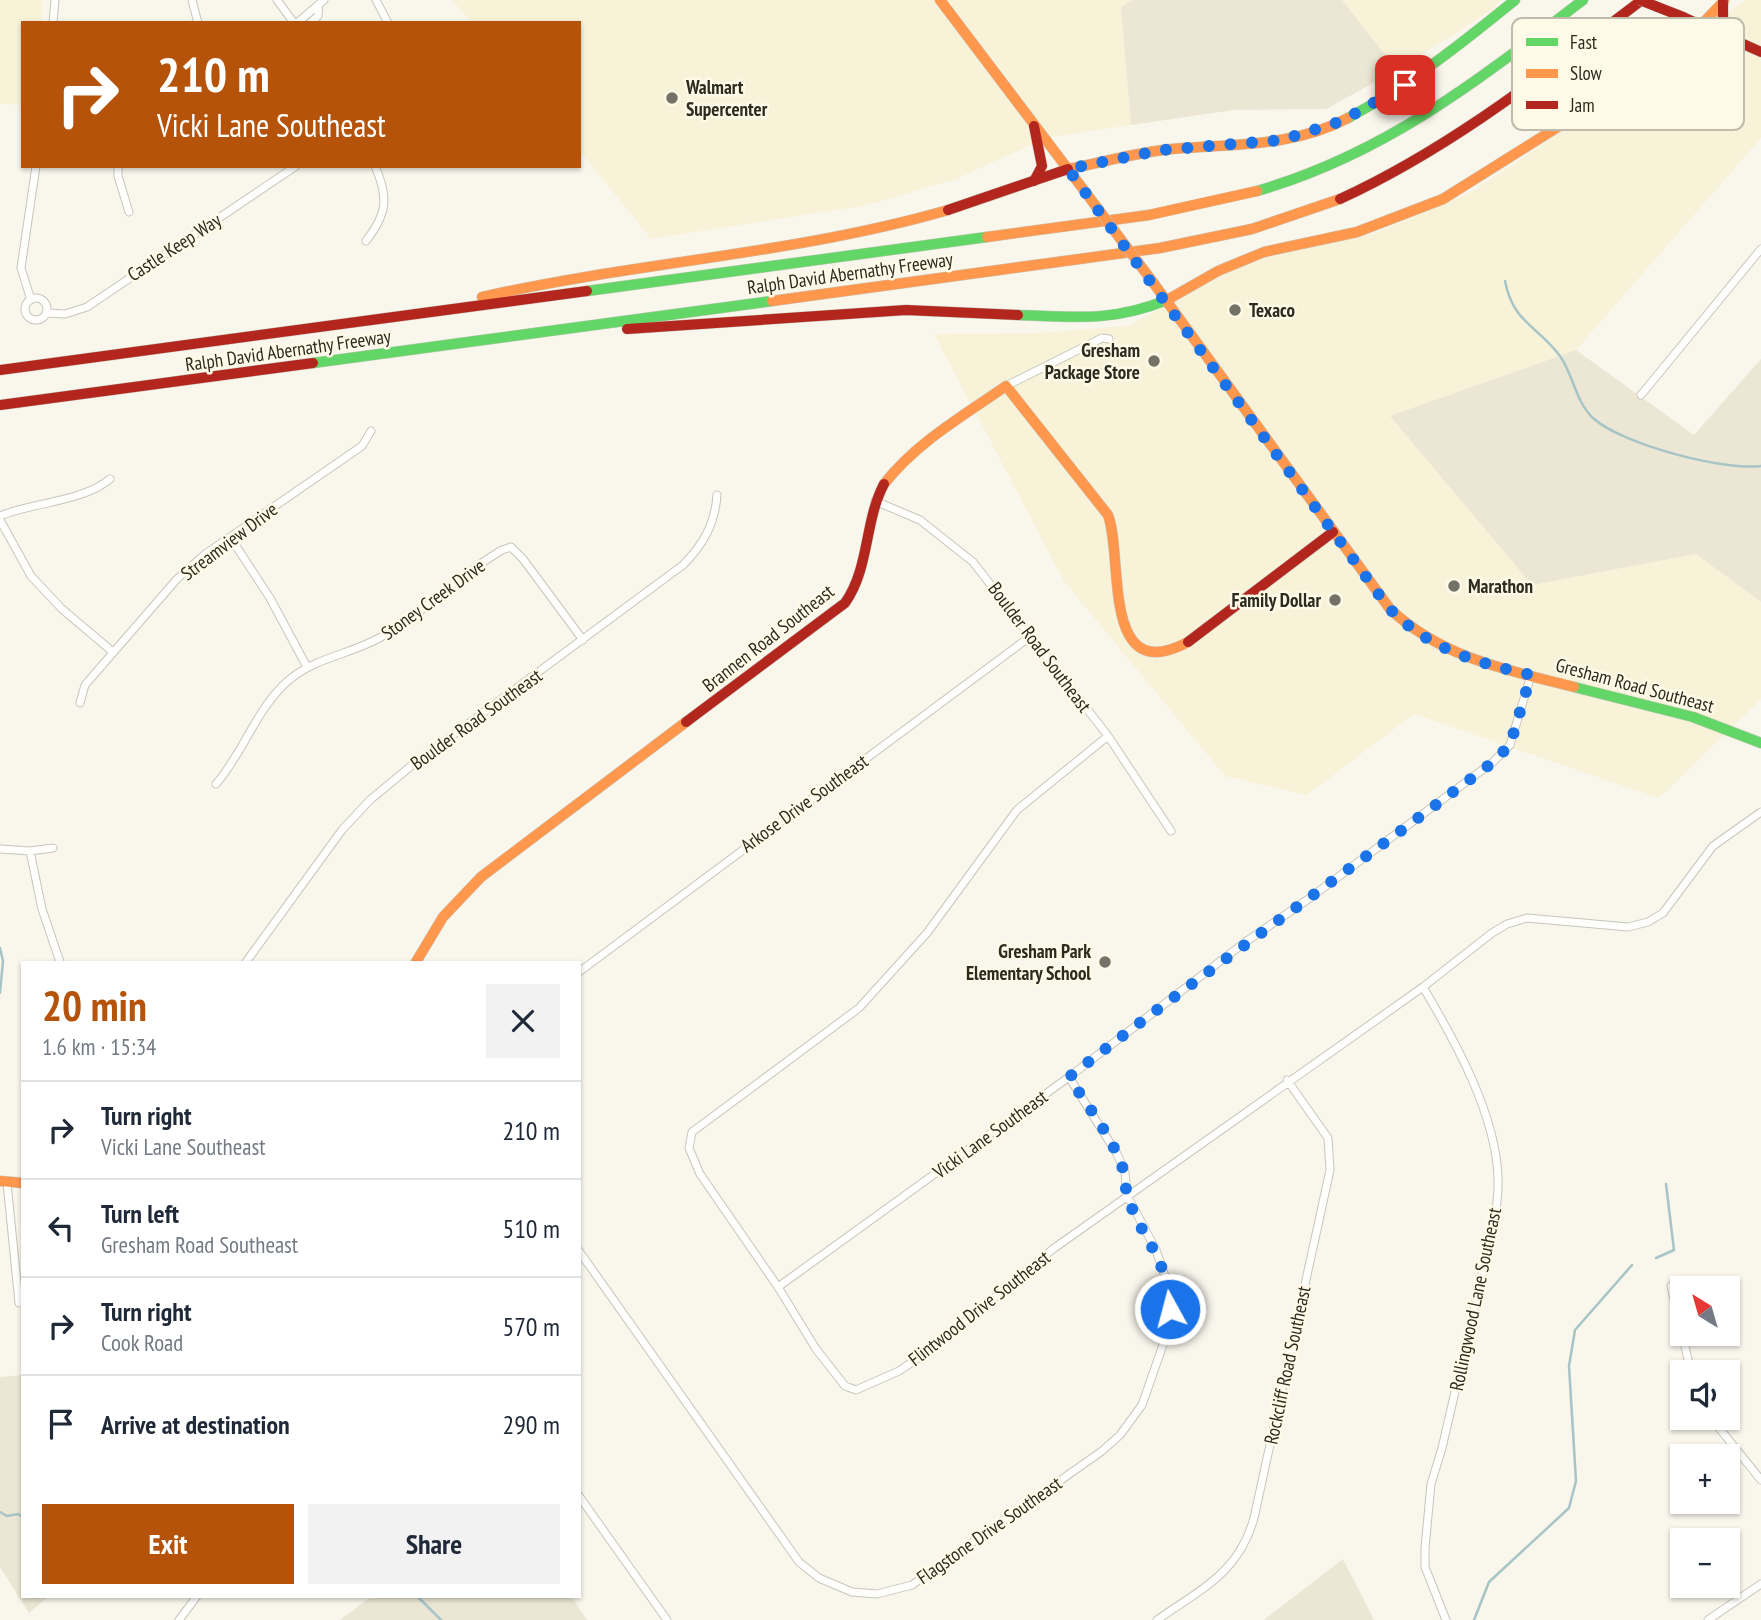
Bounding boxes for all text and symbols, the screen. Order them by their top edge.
legend [1512,18,1744,130]
text: Fast [1570,30,1598,54]
text: 210 m [157,42,270,106]
icon: right [42,49,133,140]
pin [1375,55,1435,115]
text: Slow [1570,61,1603,85]
icon: arrive [1386,66,1424,104]
place label: Walmart Supercenter [685,75,768,121]
marker: Walmart Supercenter [664,90,680,106]
text: Jam [1569,93,1595,117]
text: Vicki Lane Southeast [157,104,386,146]
street label: Castle Keep Way [123,207,226,286]
street label: Ralph David Abernathy Freeway [746,247,955,299]
place label: Texaco [1249,298,1295,322]
marker: Texaco [1227,302,1243,318]
street label: Ralph David Abernathy Freeway [184,324,393,376]
place label: Gresham Package Store [1045,338,1140,384]
marker: Gresham Package Store [1146,353,1162,369]
street label: Streamview Drive [176,497,282,585]
street label: Stoney Creek Drive [376,553,490,645]
place label: Marathon [1468,574,1533,598]
street label: Boulder Road Southeast [983,577,1097,717]
marker: Marathon [1446,578,1462,594]
street label: Brannen Road Southeast [697,579,839,697]
place label: Family Dollar [1232,588,1321,612]
marker: Family Dollar [1327,592,1343,608]
street label: Gresham Road Southeast [1553,652,1718,718]
street label: Boulder Road Southeast [405,663,547,775]
street label: Arkose Drive Southeast [736,748,873,857]
place label: Gresham Park Elementary School [966,939,1091,985]
marker: Gresham Park Elementary School [1097,954,1113,970]
text: 20 min [42,978,147,1033]
button: close [486,984,560,1058]
text: 1.6 km · 15:34 [42,1032,156,1061]
street label: Vicki Lane Southeast [927,1084,1053,1184]
text: Turn right [101,1099,192,1132]
icon: right [42,1111,80,1149]
text: 210 m [502,1114,560,1147]
text: Vicki Lane Southeast [101,1132,266,1161]
text: Turn left [101,1197,179,1230]
street label: Rollingwood Lane Southeast [1444,1205,1506,1393]
icon: left [42,1209,80,1247]
text: 510 m [502,1212,560,1245]
text: Gresham Road Southeast [101,1230,298,1259]
street label: Flintwood Drive Southeast [903,1245,1055,1371]
position arrow [1133,1272,1207,1346]
north arrow [1670,1276,1740,1346]
map controls [1670,1276,1740,1598]
street label: Rockcliff Road Southeast [1258,1283,1316,1446]
text: Turn right [101,1295,192,1328]
icon: right [42,1307,80,1345]
text: 570 m [502,1310,560,1343]
text: Cook Road [101,1328,183,1357]
button: sound [1670,1360,1740,1430]
icon: arrive [42,1405,80,1443]
text: Arrive at destination [101,1408,290,1441]
text: 290 m [502,1408,560,1441]
button: + [1670,1444,1740,1514]
street label: Flagstone Drive Southeast [912,1470,1067,1589]
button: Exit [42,1504,294,1584]
button: Share [308,1504,560,1584]
button: − [1670,1528,1740,1598]

